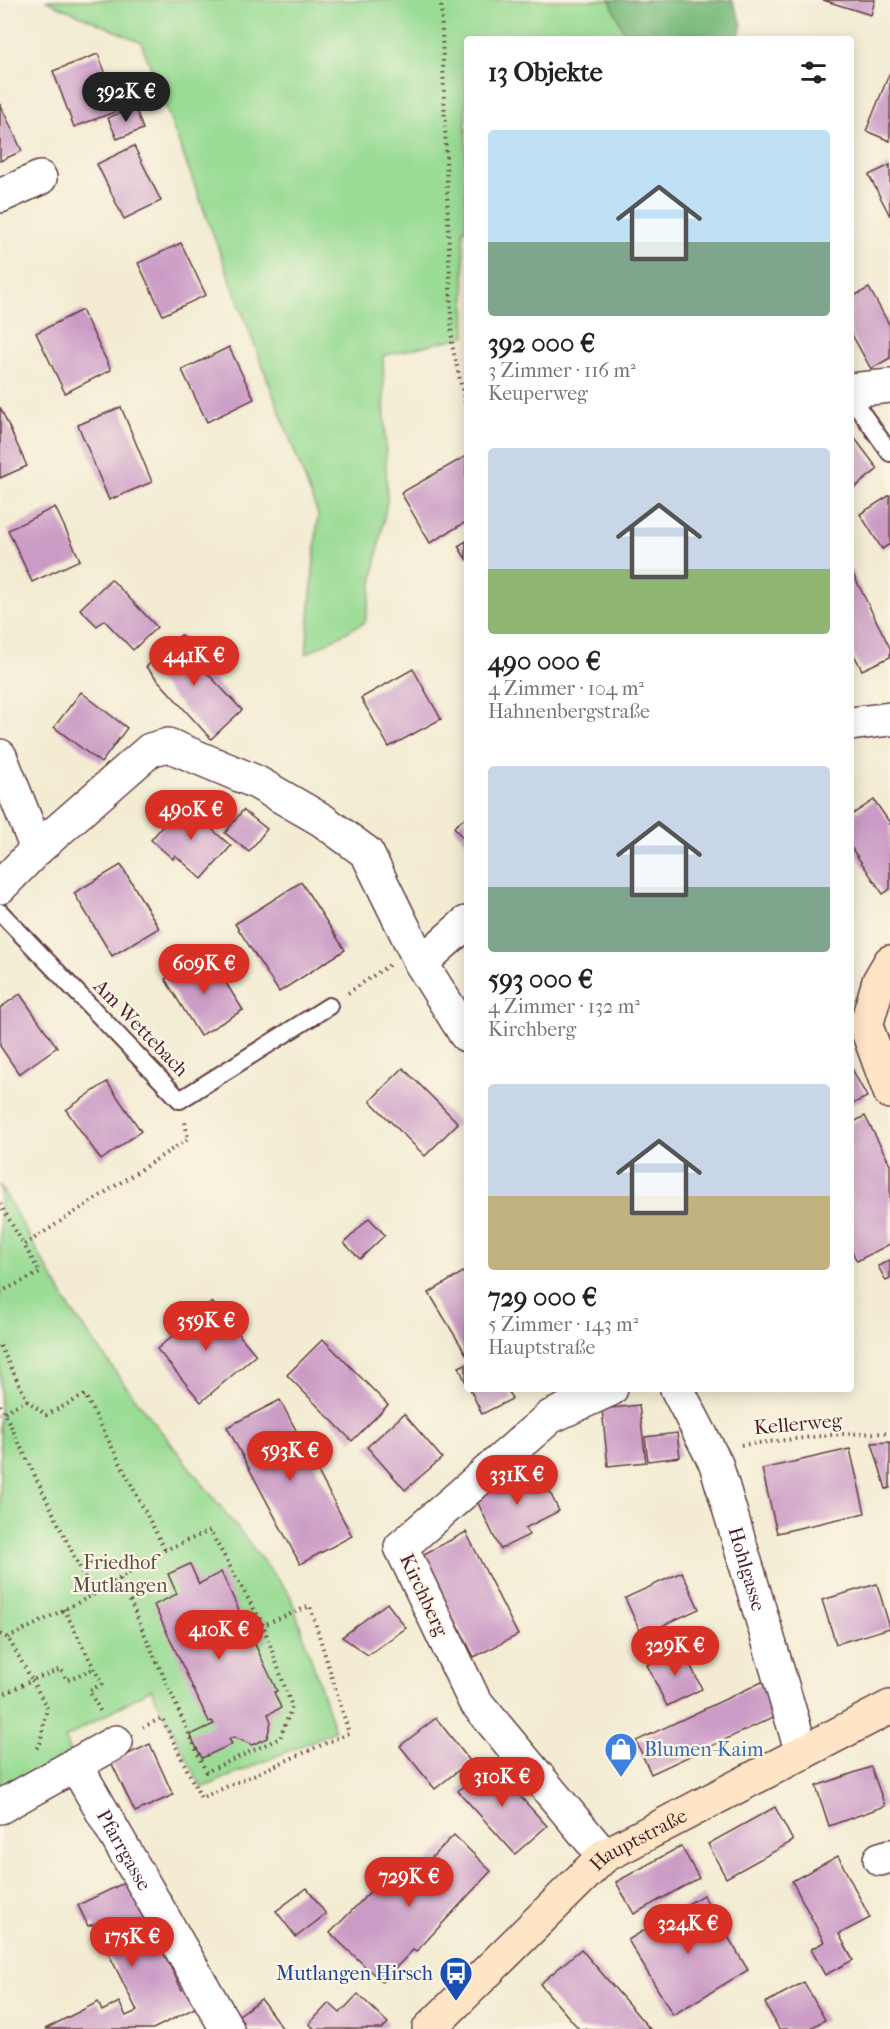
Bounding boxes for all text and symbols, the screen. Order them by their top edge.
icon: filters [797,56,830,89]
text: 13 Objekte [488,57,603,88]
pin: 392K € [77,72,175,123]
text: 392K € [96,80,156,103]
icon: home [605,169,713,277]
text: 392 000 € [488,328,595,359]
text: 3 Zimmer · 116 m² [488,359,636,382]
text: Keuperweg [488,382,588,405]
icon: home [605,487,713,595]
pin: 441K € [145,636,243,687]
text: 441K € [163,644,225,667]
text: 490 000 € [488,646,601,677]
text: 4 Zimmer · 104 m² [488,677,644,700]
text: Hahnenbergstraße [488,700,650,723]
pin: 490K € [142,790,240,841]
text: 490K € [159,798,223,821]
icon: home [605,805,713,913]
pin: 609K € [155,944,253,995]
text: 609K € [172,952,236,975]
text: 593 000 € [488,964,593,995]
street label: Am Wettebach [88,974,194,1082]
text: 4 Zimmer · 132 m² [488,995,640,1018]
text: Kirchberg [488,1018,576,1041]
icon: home [605,1123,713,1231]
text: 729 000 € [488,1282,597,1313]
pin: 359K € [157,1301,255,1352]
text: 359K € [177,1309,235,1332]
text: 5 Zimmer · 143 m² [488,1313,638,1336]
text: Hauptstraße [488,1336,595,1359]
street label: Kellerweg [753,1409,843,1439]
pin: 593K € [241,1431,339,1482]
text: 593K € [261,1439,319,1462]
pin: 331K € [468,1455,566,1506]
text: 331K € [490,1463,544,1486]
street label: Hohlgasse [724,1524,771,1614]
street label: Kirchberg [395,1550,453,1640]
park label: Friedhof Mutlangen [72,1551,168,1597]
pin: 410K € [170,1610,268,1661]
text: 410K € [189,1618,249,1641]
pin: 329K € [626,1626,724,1677]
text: 329K € [645,1634,705,1657]
shop icon: Blumen-Kaim [603,1731,639,1778]
place label: Blumen-Kaim [644,1738,764,1761]
pin: 310K € [453,1757,551,1808]
text: 310K € [474,1765,530,1788]
street label: Hauptstraße [585,1803,691,1875]
street label: Pfarrgasse [92,1805,157,1895]
pin: 729K € [360,1857,458,1908]
text: 729K € [378,1865,440,1888]
pin: 324K € [639,1904,737,1955]
text: 324K € [657,1912,719,1935]
pin: 175K € [83,1917,181,1968]
text: 175K € [104,1925,160,1948]
bus stop icon: Mutlangen Hirsch [438,1955,474,2002]
place label: Mutlangen Hirsch [276,1962,434,1985]

